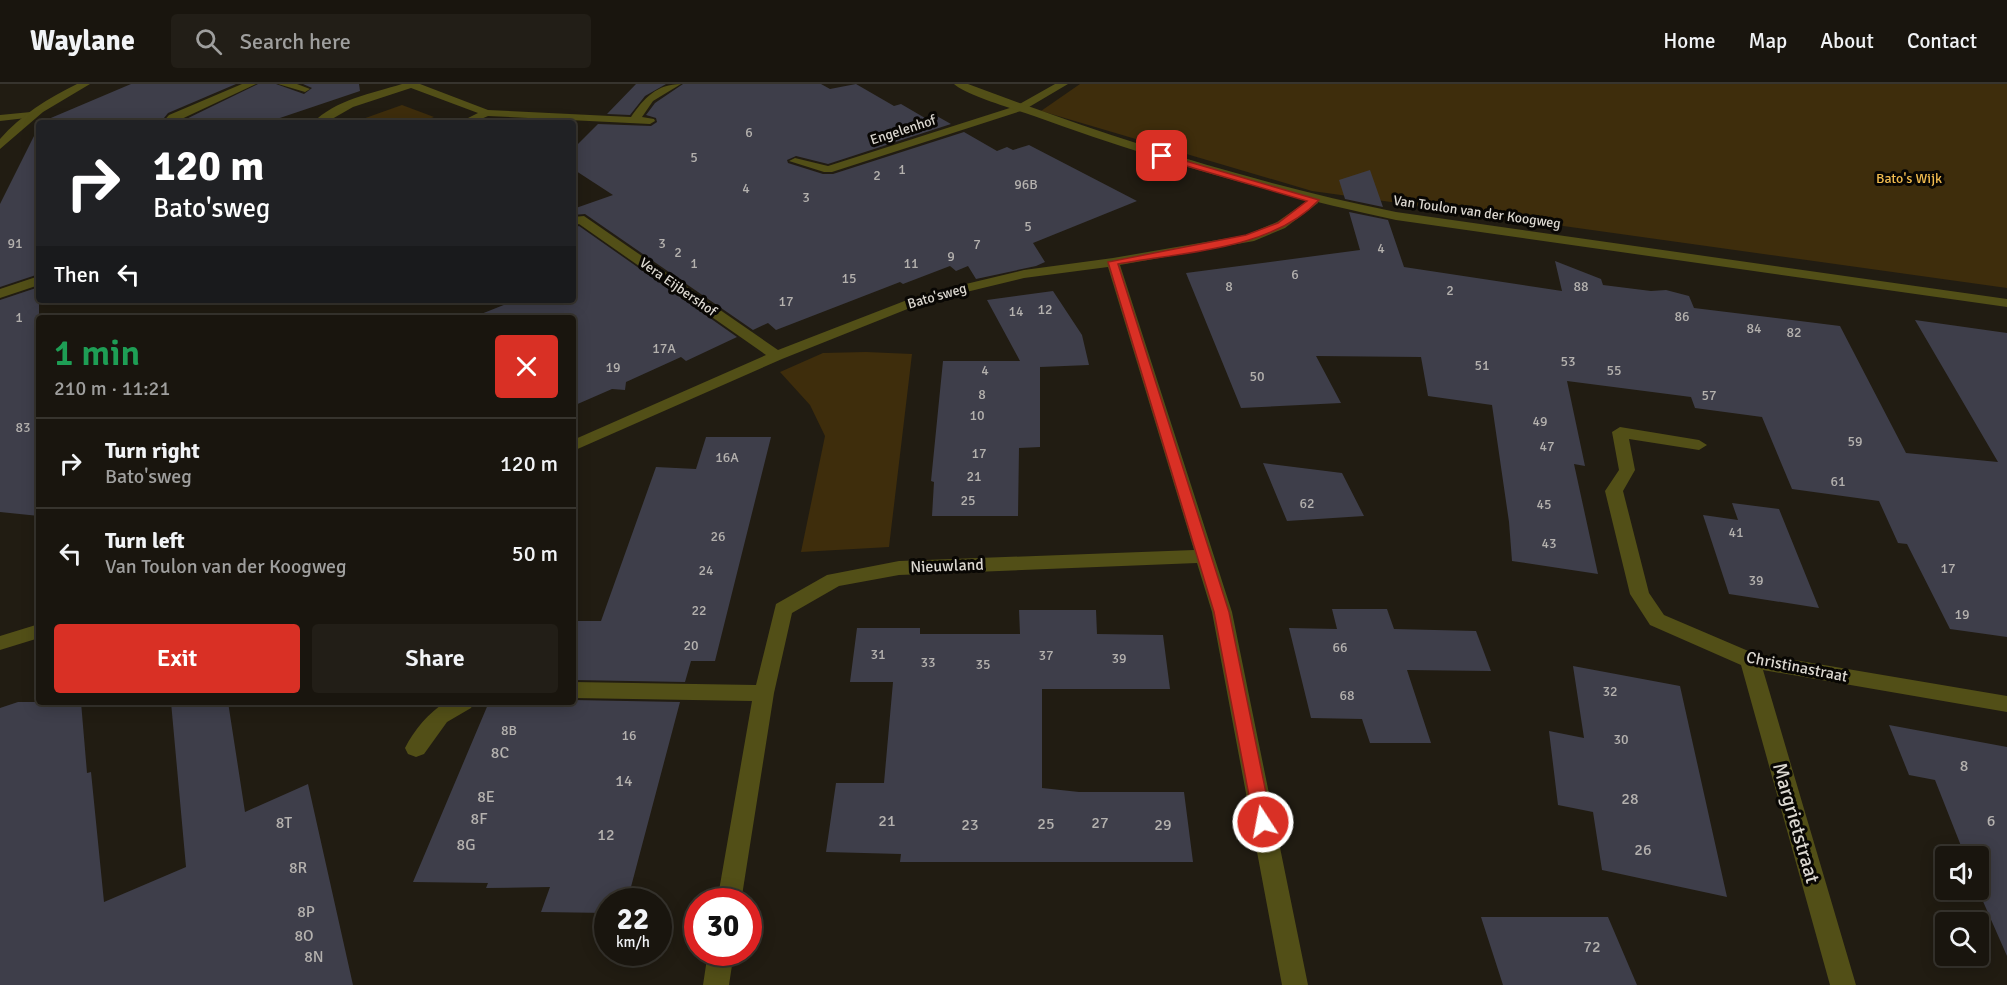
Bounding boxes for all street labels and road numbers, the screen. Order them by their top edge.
street label: Engelenhof [868,111,939,149]
street label: Van Toulon van der Koogweg [1392,192,1562,232]
street label: Vera Eijbershof [636,254,721,321]
street label: Bato'sweg [905,279,969,313]
street label: Nieuwland [910,555,984,577]
street label: Christinastraat [1745,647,1850,687]
street label: Margrietstraat [1767,760,1825,886]

